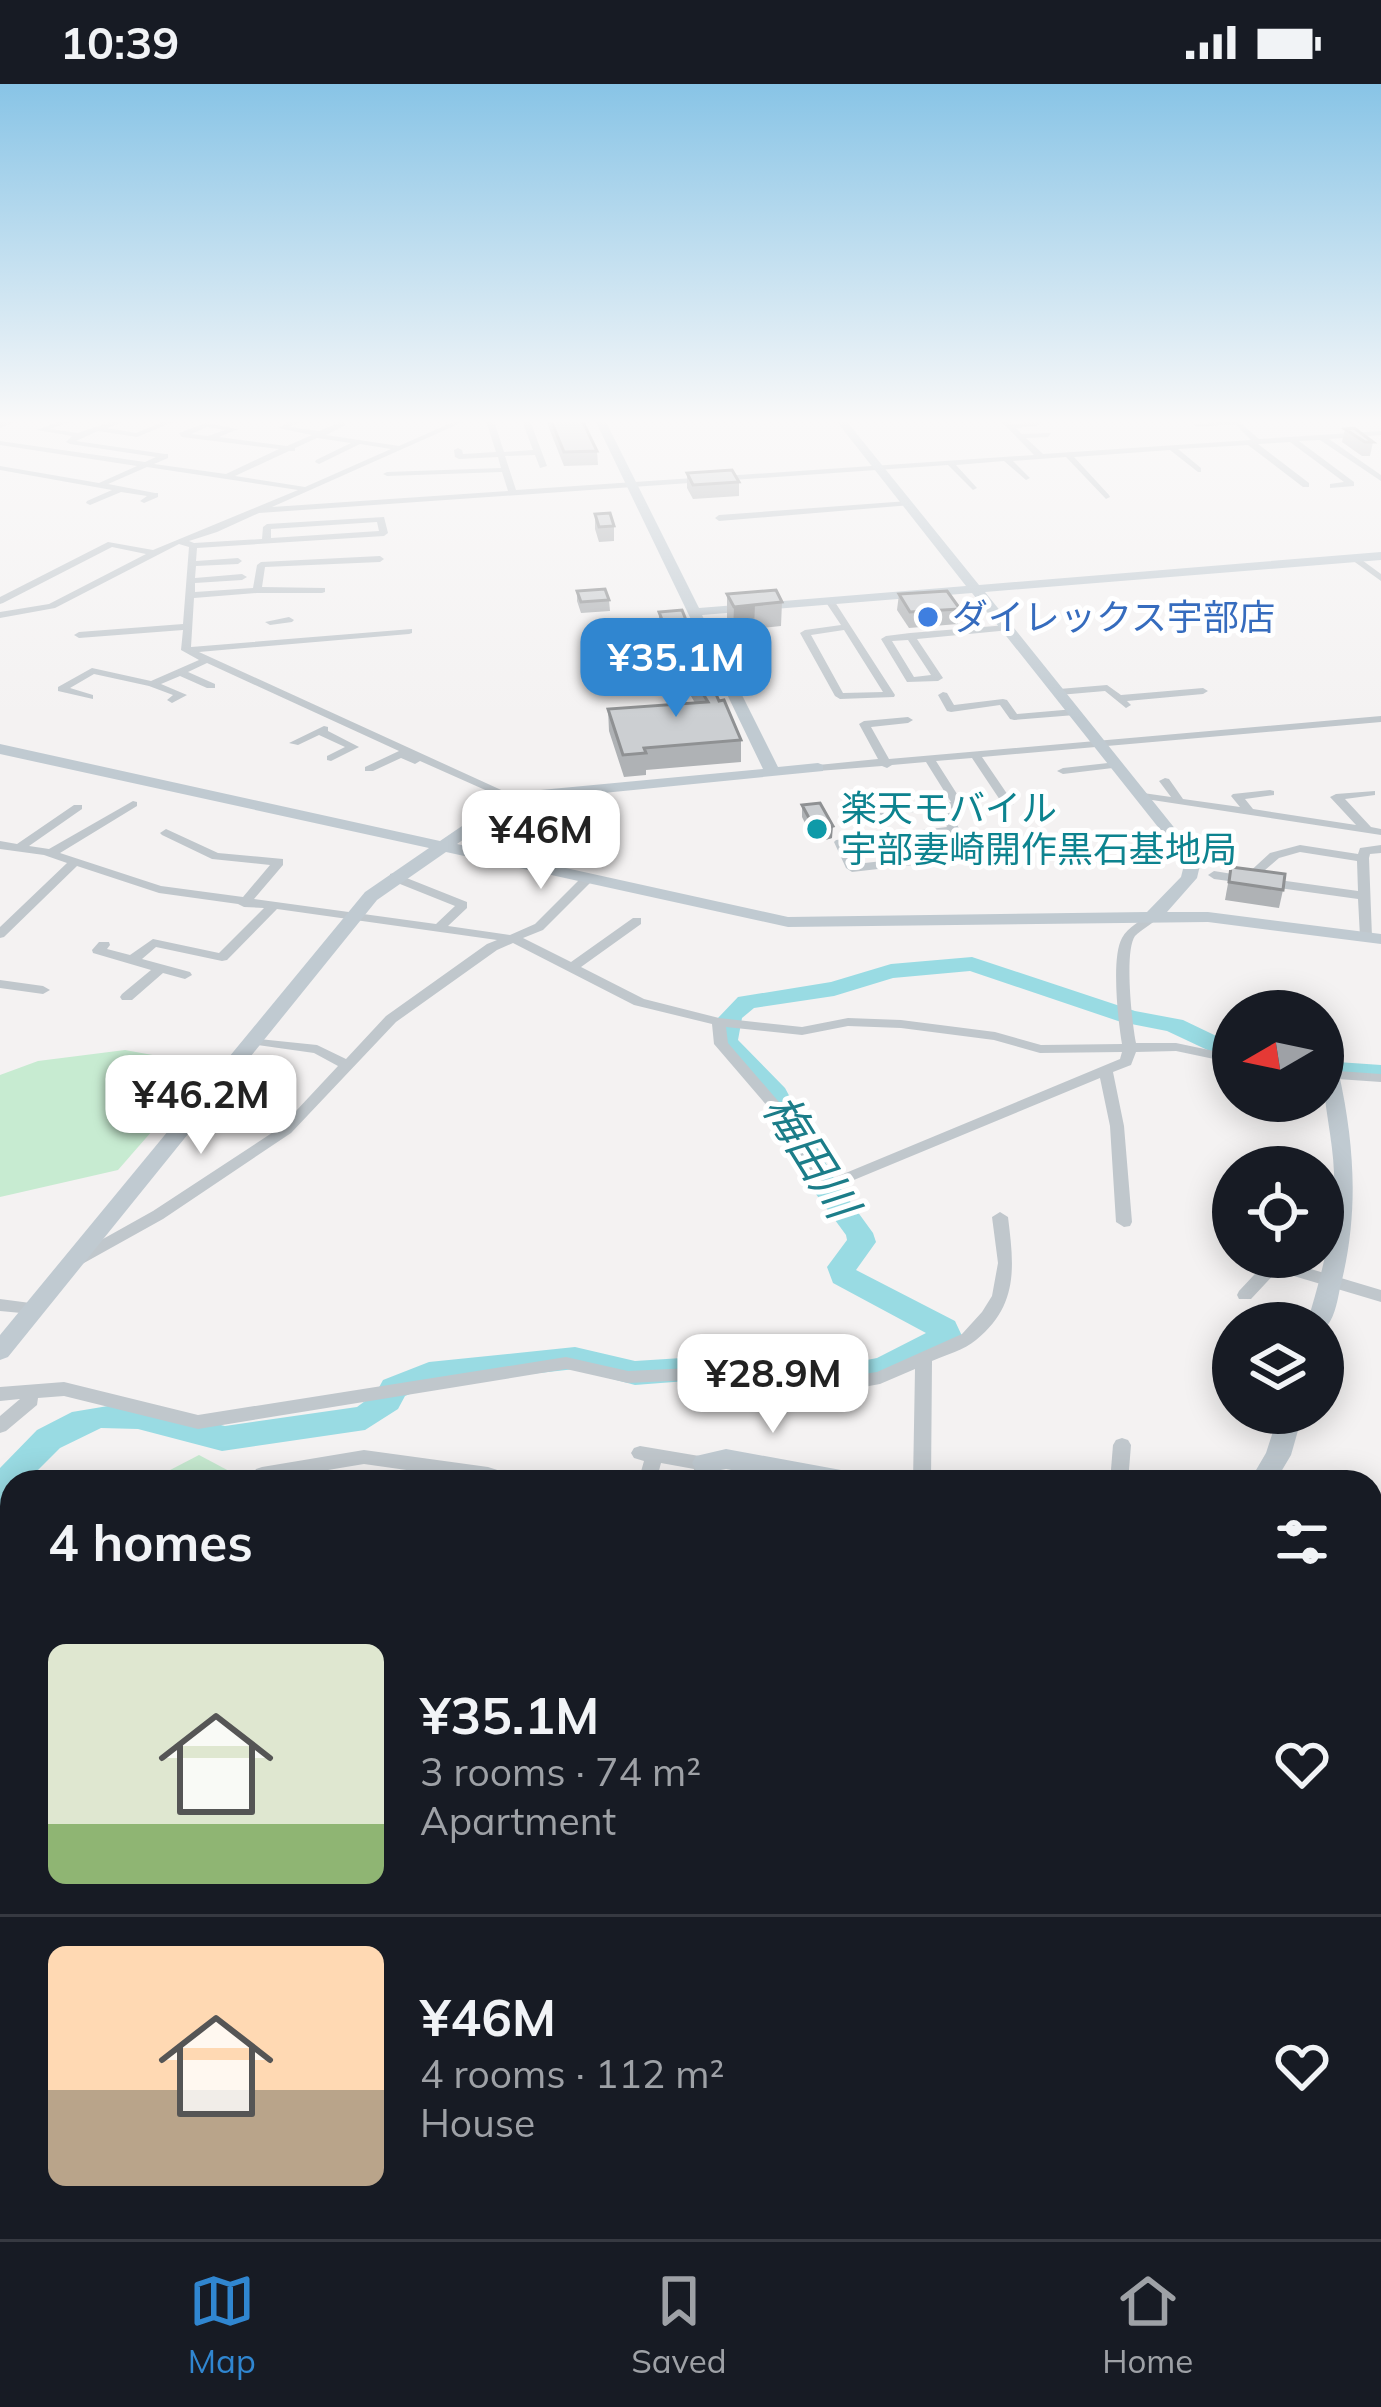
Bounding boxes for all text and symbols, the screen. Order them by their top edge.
text: 10:39 [60,14,179,70]
place label: ダイレックス宇部店 [952,594,1275,639]
marker: ダイレックス宇部店 [915,604,941,630]
pin: ¥35.1M [578,618,774,720]
text: ¥35.1M [607,632,745,681]
place label: 楽天モバイル 宇部妻崎開作黒石基地局 [841,785,1237,871]
pin: ¥46M [470,790,612,892]
text: ¥46M [489,804,593,853]
marker: 楽天モバイル 宇部妻崎開作黒石基地局 [804,816,830,842]
north arrow [1212,990,1344,1122]
map controls [1212,990,1344,1434]
pin: ¥46.2M [103,1055,299,1157]
text: ¥46.2M [132,1069,270,1118]
water label: 梅田川 [752,1083,873,1231]
button: locate [1212,1146,1344,1278]
button: layers [1212,1302,1344,1434]
pin: ¥28.9M [675,1334,871,1436]
text: ¥28.9M [704,1348,842,1397]
icon: filters [1269,1509,1335,1575]
text: 4 homes [48,1510,253,1574]
text: ¥35.1M [420,1683,599,1747]
icon: home [144,1692,288,1836]
icon: heart [1269,1731,1335,1797]
text: 3 rooms · 74 m² [420,1747,701,1796]
text: Apartment [420,1796,616,1845]
text: ¥46M [420,1985,556,2049]
icon: home [144,1994,288,2138]
icon: heart [1269,2033,1335,2099]
text: 4 rooms · 112 m² [420,2049,724,2098]
text: House [420,2098,535,2147]
tab: Map [188,2268,256,2381]
tab: Saved [631,2268,727,2381]
tab: Home [1102,2268,1193,2381]

